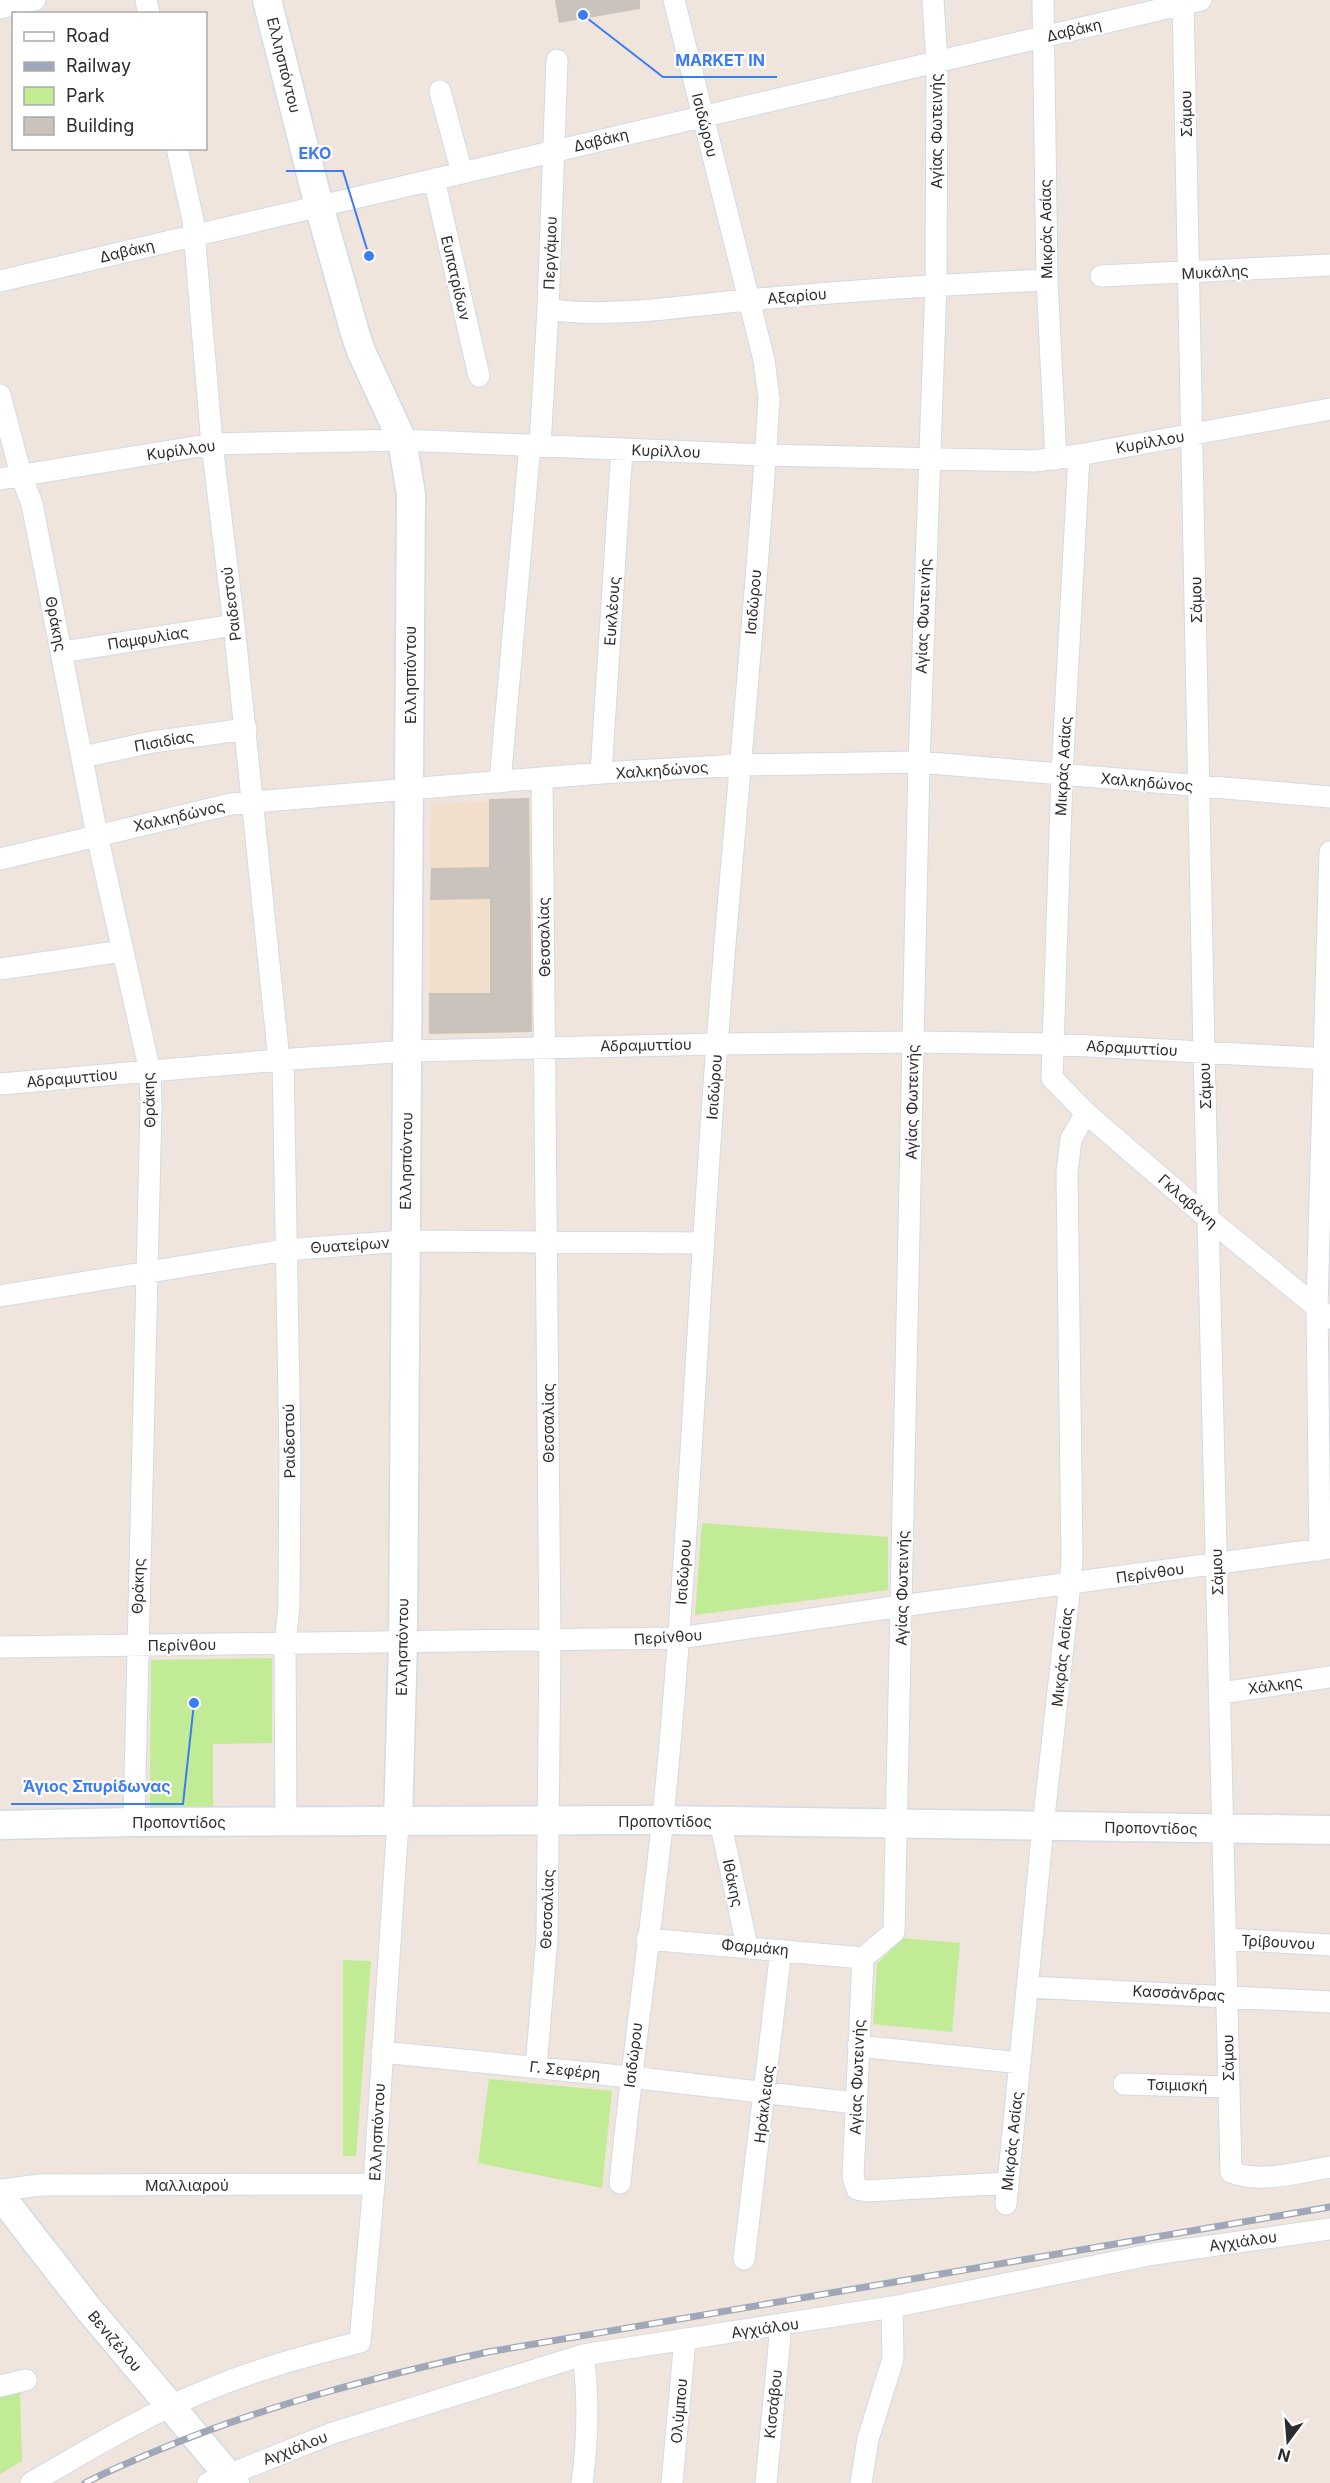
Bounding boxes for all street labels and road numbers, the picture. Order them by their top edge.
street label: Δαβάκη [1045,14,1103,46]
street label: Ελλησπόντου [263,15,305,115]
street label: Αγίας Φωτεινής [927,73,946,189]
street label: Σάμου [1176,90,1196,138]
street label: Ισιδώρου [688,91,722,159]
street label: Δαβάκη [572,124,630,156]
street label: Μικράς Ασίας [1036,179,1056,279]
street label: Περγάμου [539,216,561,290]
street label: Ευπατρίδων [437,234,475,323]
street label: Δαβάκη [98,235,156,267]
street label: Μυκάλης [1181,261,1249,283]
street label: Αξαρίου [767,284,827,308]
street label: Κυρίλλου [1114,427,1186,457]
street label: Κυρίλλου [145,436,217,464]
street label: Κυρίλλου [631,440,701,462]
street label: Αγίας Φωτεινής [911,558,935,674]
street label: Ραιδεστού [217,566,245,642]
street label: Ισιδώρου [741,569,765,635]
street label: Ευκλέους [600,576,624,646]
street label: Σάμου [1186,576,1206,624]
street label: Θράκης [41,595,71,653]
street label: Παμφυλίας [106,622,190,654]
street label: Ελλησπόντου [401,626,420,724]
street label: Μικράς Ασίας [1051,716,1075,816]
street label: Πισιδίας [133,726,195,756]
street label: Χαλκηδώνος [615,757,709,783]
street label: Χαλκηδώνος [1100,768,1194,796]
street label: Χαλκηδώνος [132,796,226,836]
street label: Θεσσαλίας [534,897,554,977]
street label: Αδραμυττίου [600,1035,692,1055]
street label: Αδραμυττίου [1086,1036,1178,1060]
street label: Αγίας Φωτεινής [901,1044,923,1160]
street label: Ισιδώρου [702,1054,726,1120]
street label: Σάμου [1195,1062,1215,1110]
street label: Αδραμυττίου [26,1065,118,1091]
street label: Θράκης [139,1072,159,1128]
street label: Ελλησπόντου [396,1112,416,1210]
street label: Γκλαβάνη [1154,1170,1222,1232]
street label: Θυατείρων [310,1233,391,1257]
street label: Θεσσαλίας [539,1383,558,1463]
street label: Ραιδεστού [279,1404,299,1478]
street label: Αγίας Φωτεινής [891,1530,913,1646]
street label: Ισιδώρου [671,1539,695,1605]
street label: Σάμου [1207,1548,1227,1596]
street label: Θράκης [128,1558,148,1614]
street label: Περίνθου [1115,1559,1185,1587]
street label: Ελλησπόντου [392,1598,412,1696]
street label: Μικράς Ασίας [1047,1606,1077,1708]
street label: Περίνθου [633,1625,703,1649]
street label: Περίνθου [148,1635,216,1655]
street label: Χάλκης [1247,1672,1303,1698]
street label: Προποντίδος [618,1812,712,1831]
street label: Προποντίδος [132,1813,226,1832]
street label: Προποντίδος [1104,1818,1198,1838]
street label: Ιθάκης [719,1857,747,1909]
street label: Θεσσαλίας [536,1869,558,1949]
street label: Τρίβουνου [1240,1931,1316,1953]
street label: Φαρμάκη [720,1935,790,1959]
street label: Κασσάνδρας [1132,1981,1226,2005]
street label: Αγίας Φωτεινής [845,2019,869,2135]
street label: Ισιδώρου [620,2021,646,2089]
street label: Σάμου [1218,2034,1238,2082]
street label: Γ. Σεφέρη [529,2057,601,2083]
street label: Ηράκλειας [750,2064,778,2144]
street label: Τσιμισκή [1146,2075,1208,2095]
street label: Ελλησπόντου [365,2083,389,2181]
street label: Μικράς Ασίας [997,2090,1027,2192]
street label: Μαλλιαρού [145,2176,229,2195]
street label: Αγχιάλου [1208,2227,1278,2255]
street label: Βενιζέλου [84,2307,146,2375]
street label: Αγχιάλου [730,2314,800,2342]
street label: Κισσάβου [760,2369,786,2439]
street label: Ολύμπου [667,2378,691,2444]
street label: Αγχιάλου [260,2427,330,2469]

